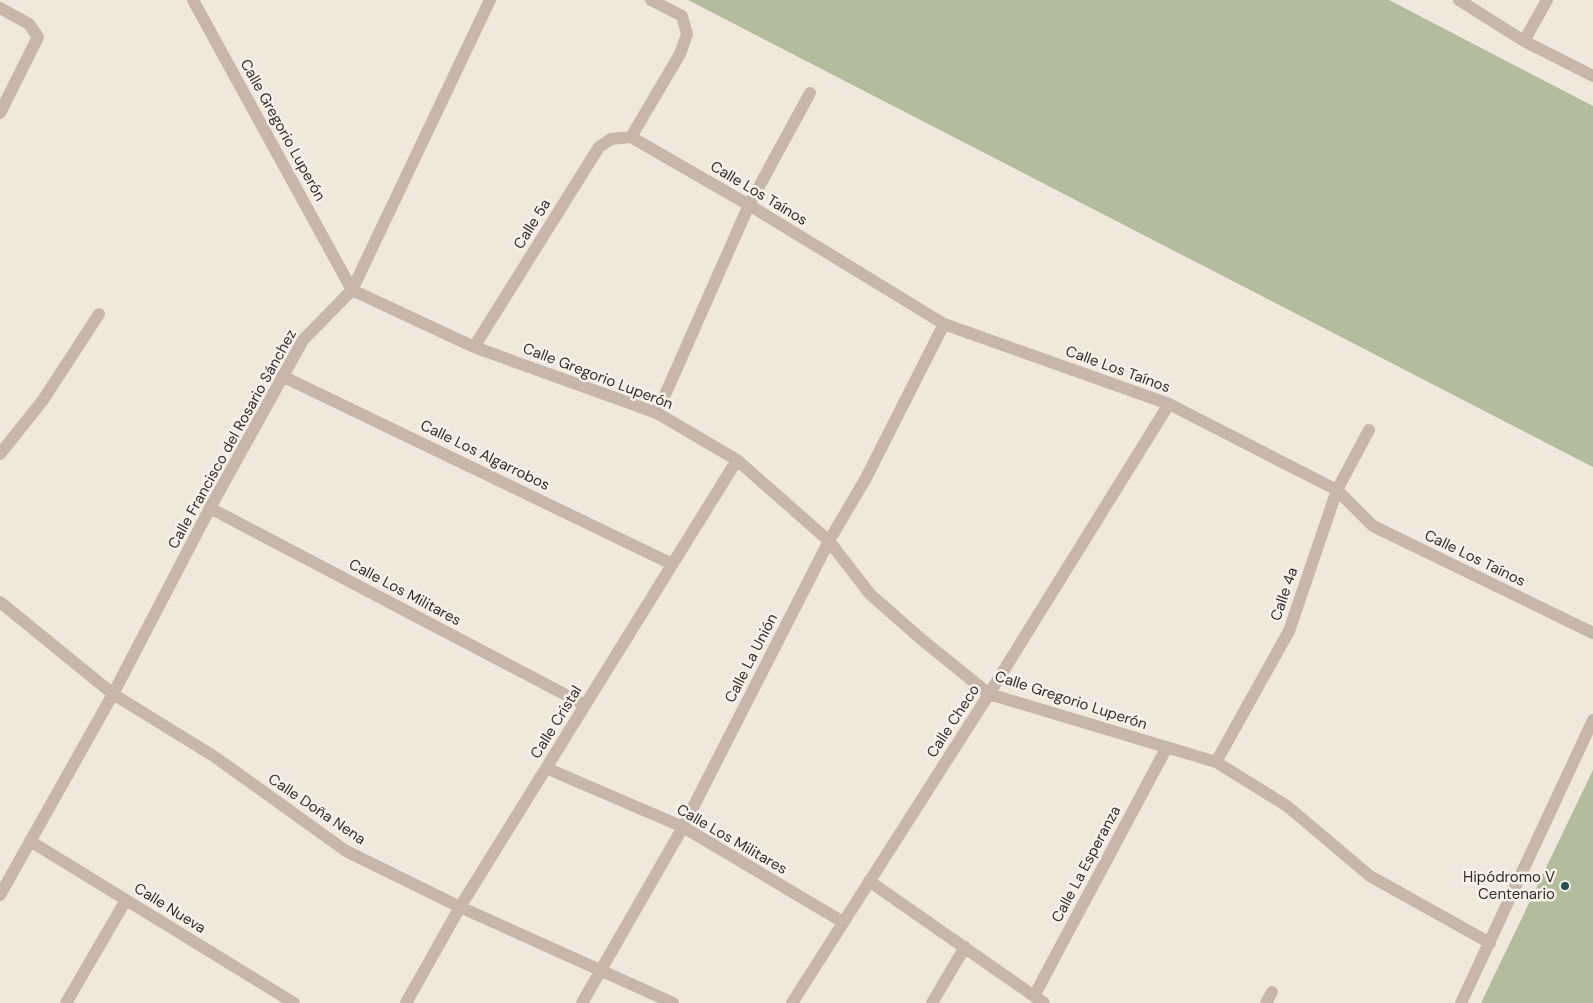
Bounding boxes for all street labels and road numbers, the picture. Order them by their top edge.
street label: Calle Gregorio Luperón [236,55,330,205]
street label: Calle Los Taínos [707,156,811,230]
street label: Calle 5a [509,195,555,253]
street label: Calle Francisco del Rosario Sánchez [163,326,301,552]
street label: Calle Gregorio Luperón [520,338,676,414]
street label: Calle Los Taínos [1063,341,1173,397]
street label: Calle Los Algarrobos [417,415,553,495]
street label: Calle Los Taínos [1421,525,1529,591]
street label: Calle Los Militares [345,554,465,630]
street label: Calle 4a [1266,565,1302,623]
street label: Calle La Unión [720,610,782,706]
street label: Calle Gregorio Luperón [992,666,1150,734]
street label: Calle Checo [922,680,984,761]
street label: Calle Cristal [526,682,586,762]
street label: Calle Doña Nena [264,769,370,849]
street label: Calle Los Militares [673,799,791,879]
street label: Calle La Esperanza [1047,802,1125,926]
street label: Calle Nueva [130,878,210,938]

